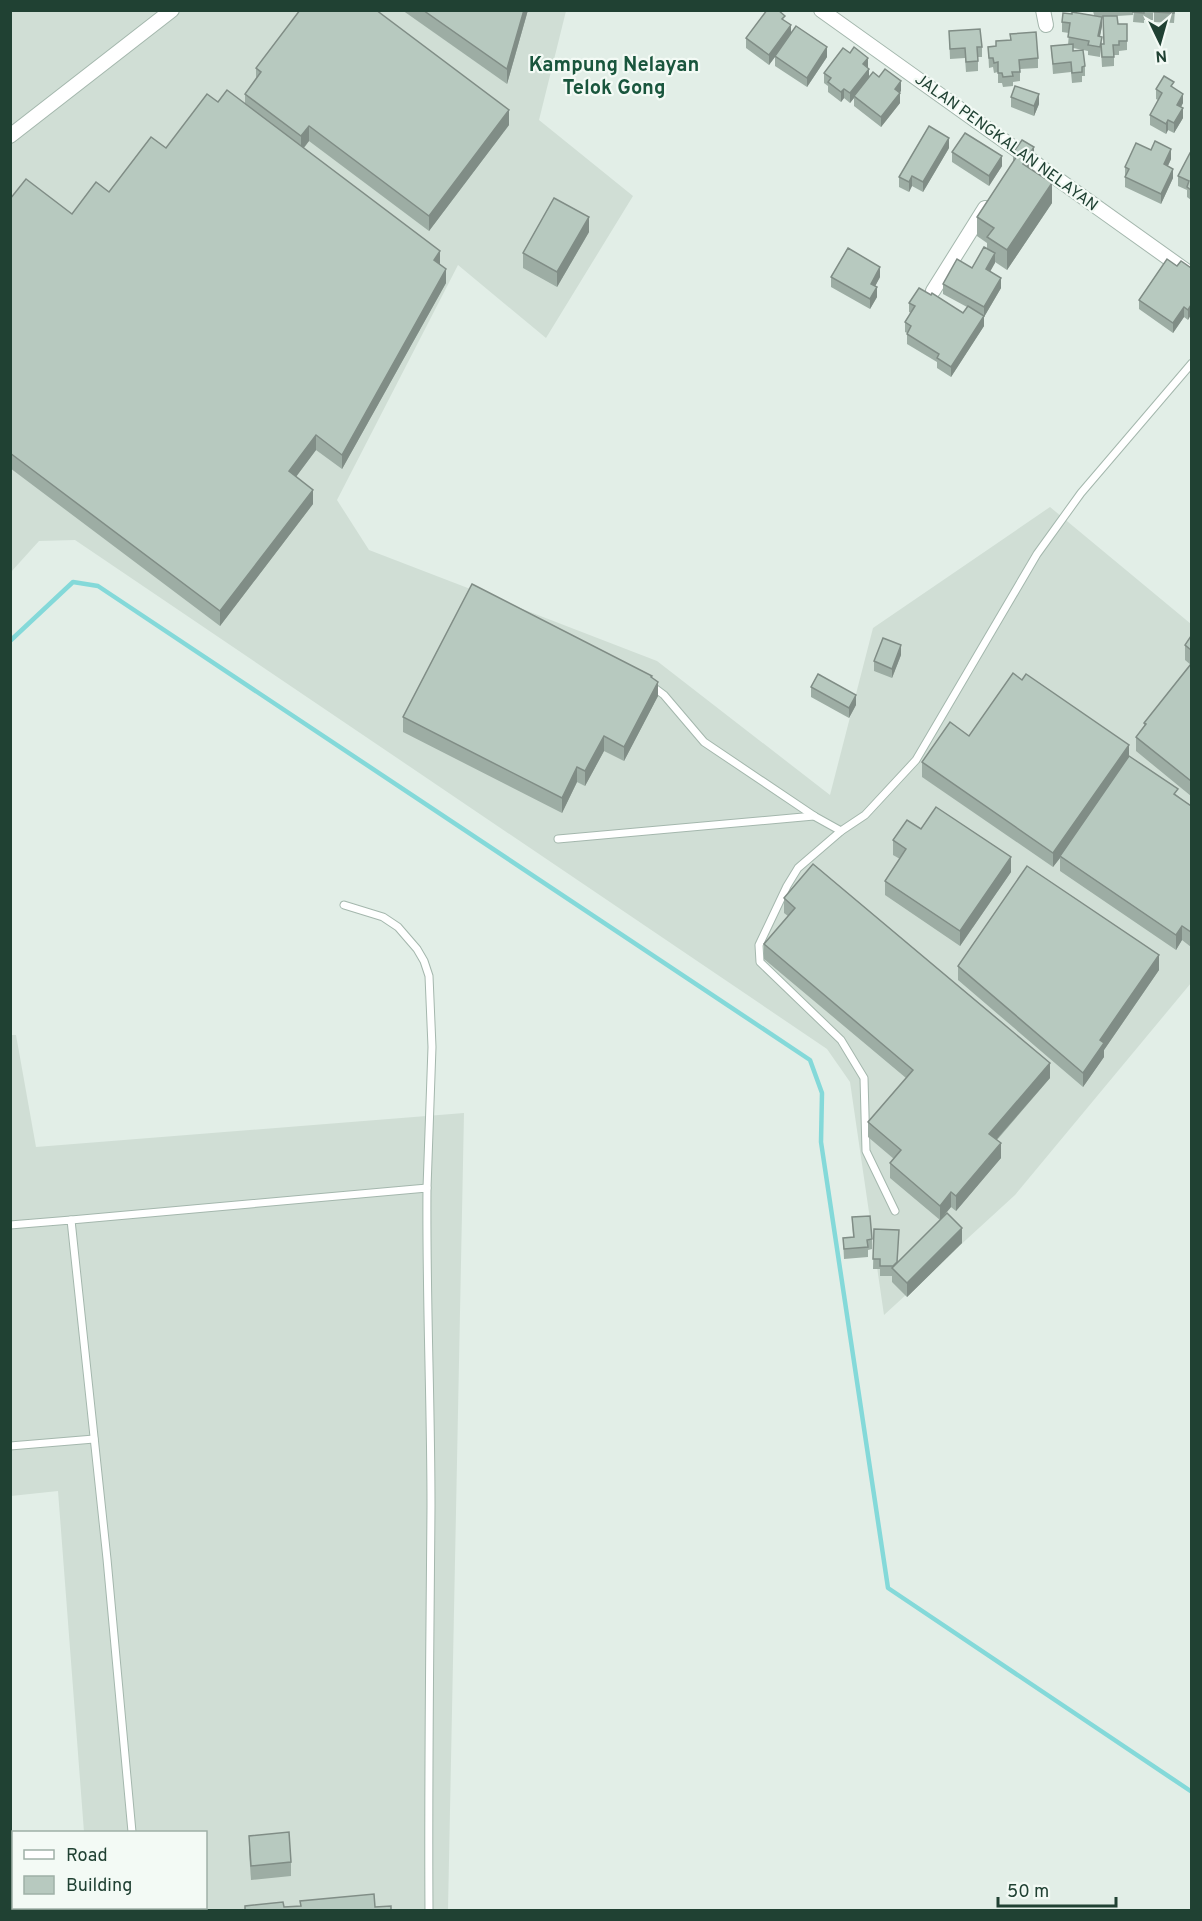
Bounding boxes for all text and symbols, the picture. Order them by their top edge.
north arrow [1130,12,1190,72]
text: N [1155,44,1168,65]
district label: Kampung Nelayan Telok Gong [529,53,699,102]
street label: JALAN PENGKALAN NELAYAN [911,70,1101,216]
legend [12,1831,207,1909]
text: Road [66,1845,108,1868]
scale bar [998,1870,1116,1908]
text: Building [66,1875,132,1898]
text: 50 m [1007,1881,1049,1904]

